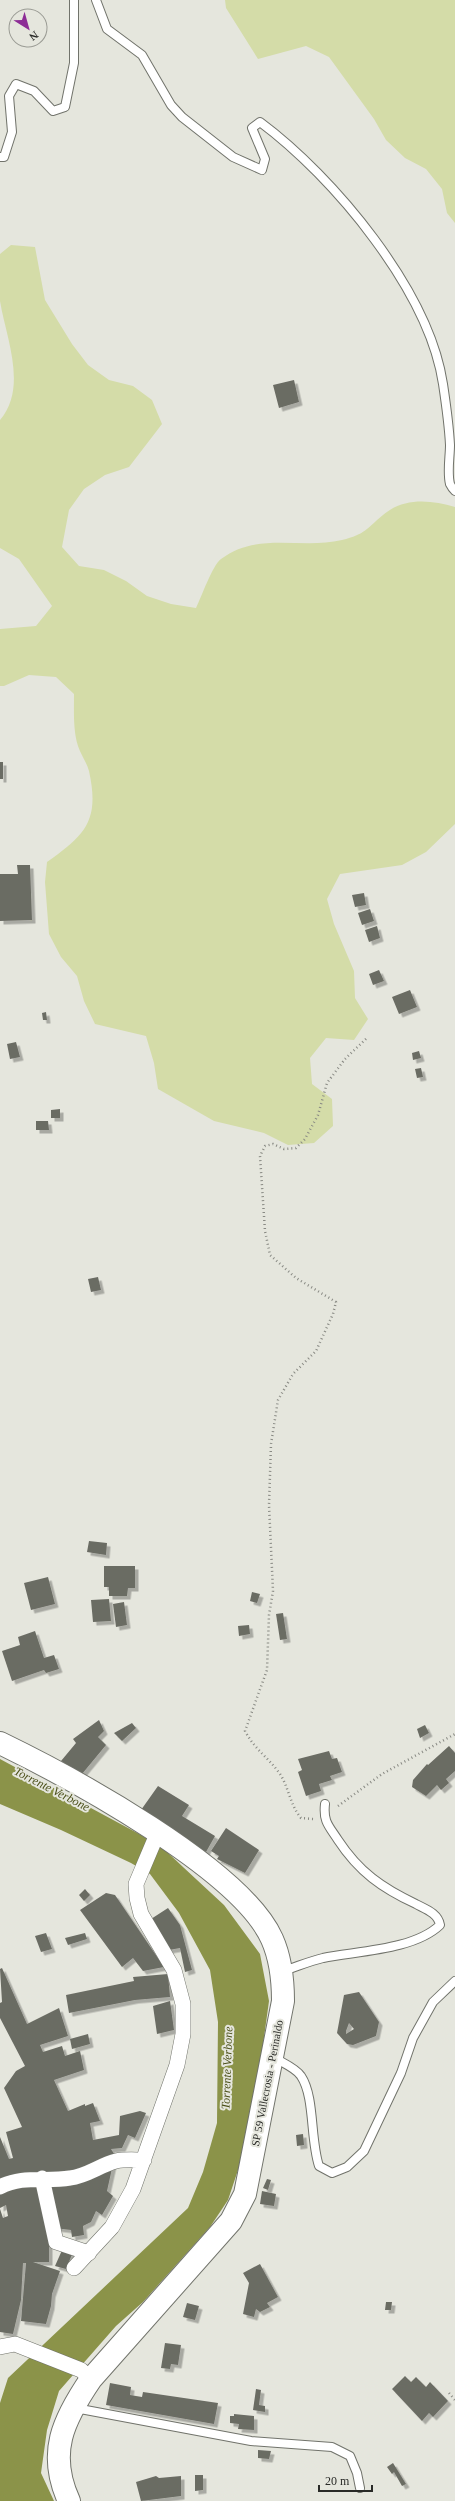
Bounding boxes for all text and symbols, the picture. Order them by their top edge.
north arrow [8,8,48,48]
text: N [27,29,41,43]
water label: Torrente Verbone [12,1764,93,1814]
street label: SP 59 Vallecrosia - Perinaldo [249,2018,285,2147]
water label: Torrente Verbone [219,2026,235,2110]
scale bar [319,2467,372,2493]
text: 20 m [325,2474,350,2488]

